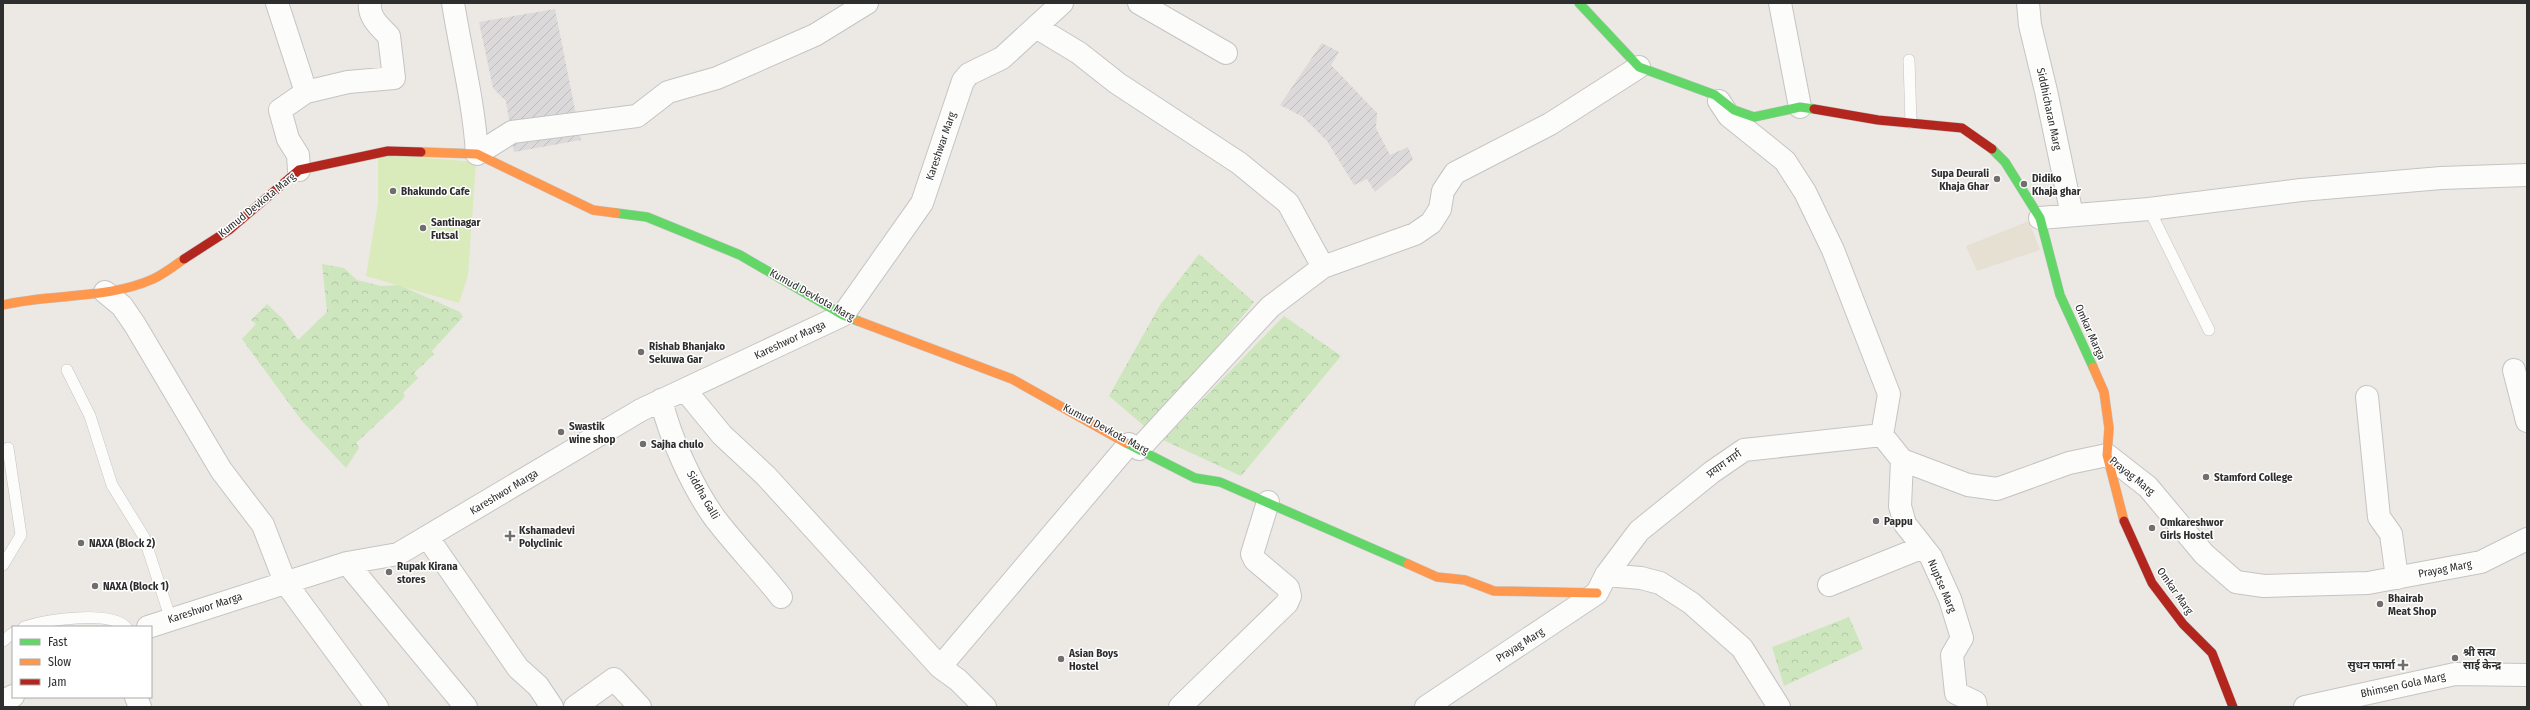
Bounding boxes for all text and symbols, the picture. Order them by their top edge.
street label: Siddhicharan Marg [2034,67,2064,152]
street label: Kareshwar Marg [923,109,959,182]
place label: Supa Deurali Khaja Ghar [1931,167,1990,193]
street label: Kumud Devkota Marg [216,169,299,240]
place label: Didiko Khaja ghar [2032,172,2082,198]
marker: Supa Deurali Khaja Ghar [1992,174,2002,184]
marker: Didiko Khaja ghar [2019,179,2029,189]
place label: Bhakundo Cafe [401,185,470,198]
marker: Bhakundo Cafe [388,186,398,196]
place label: Santinagar Futsal [431,216,481,242]
marker: Santinagar Futsal [418,223,428,233]
street label: Kumud Devkota Marg [767,266,858,324]
street label: Omkar Marga [2072,302,2108,362]
street label: Kareshwor Marga [752,318,828,362]
place label: Rishab Bhanjako Sekuwa Gar [649,340,725,366]
marker: Rishab Bhanjako Sekuwa Gar [636,347,646,357]
street label: Kumud Devkota Marg [1061,401,1152,457]
place label: Swastik wine shop [569,420,615,446]
marker: Swastik wine shop [556,427,566,437]
place label: Sajha chulo [651,438,704,451]
marker: Sajha chulo [638,439,648,449]
street label: प्रयाग मार्ग [1704,447,1745,481]
street label: Prayag Marg [2107,454,2158,499]
street label: Kareshwor Marga [468,467,540,517]
street label: Siddha Galli [684,468,722,522]
place label: Stamford College [2214,471,2293,484]
marker: Stamford College [2201,472,2211,482]
place label: Pappu [1884,515,1913,528]
marker: Pappu [1871,516,1881,526]
place label: Omkareshwor Girls Hostel [2160,516,2225,542]
marker: Omkareshwor Girls Hostel [2147,523,2157,533]
place label: Kshamadevi Polyclinic [519,524,575,550]
marker: Kshamadevi Polyclinic [504,530,516,542]
place label: NAXA (Block 2) [89,537,156,550]
marker: NAXA (Block 2) [76,538,86,548]
street label: Nuptse Marg [1925,557,1959,615]
street label: Prayag Marg [2417,557,2474,581]
place label: Rupak Kirana stores [397,560,458,586]
street label: Omkar Marg [2154,565,2196,618]
marker: Rupak Kirana stores [384,567,394,577]
place label: NAXA (Block 1) [103,580,169,593]
marker: NAXA (Block 1) [90,581,100,591]
street label: Kareshwor Marga [166,590,244,626]
place label: Bhairab Meat Shop [2388,592,2436,618]
marker: Bhairab Meat Shop [2375,599,2385,609]
street label: Prayag Marg [1494,625,1547,665]
legend [12,626,152,698]
text: Fast [48,635,67,649]
place label: श्री सत्य साई केन्द्र [2463,646,2502,672]
place label: Asian Boys Hostel [1068,647,1118,673]
marker: श्री सत्य साई केन्द्र [2450,653,2460,663]
marker: Asian Boys Hostel [1056,654,1066,664]
text: Slow [48,655,71,669]
place label: सुधन फार्मा [2347,659,2396,673]
marker: सुधन फार्मा [2398,660,2408,670]
street label: Bhimsen Gola Marg [2359,669,2447,700]
text: Jam [48,675,66,689]

